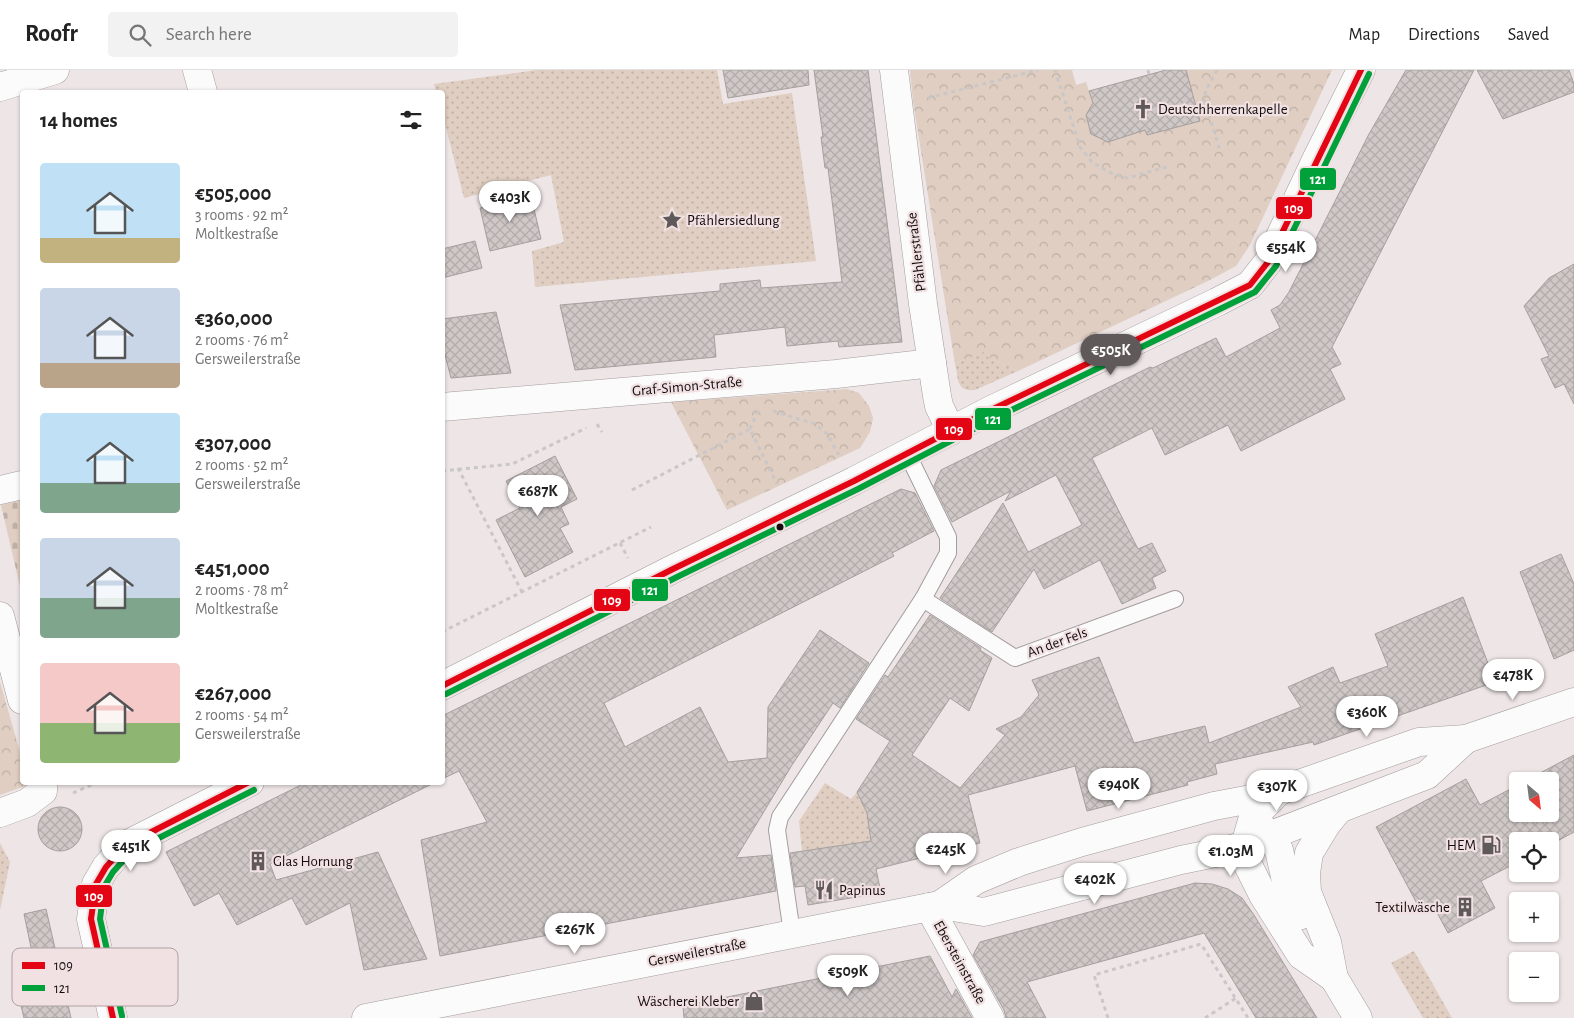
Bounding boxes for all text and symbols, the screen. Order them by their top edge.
search box [108,12,458,57]
icon: search [126,21,154,49]
text: Roofr [25,22,78,46]
text: Search here [166,25,252,44]
text: Map [1349,26,1380,44]
text: Directions [1408,26,1480,44]
text: Saved [1508,26,1549,44]
church icon: Deutschherrenkapelle [1132,98,1154,120]
place label: Deutschherrenkapelle [1158,102,1288,117]
icon: filters [397,106,425,134]
text: 14 homes [40,110,118,131]
line badge: 121 [1299,167,1337,191]
text: 121 [1310,173,1326,187]
pin: €403K [475,180,545,223]
icon: home [80,183,140,243]
text: €505,000 [195,183,272,204]
text: €403K [490,189,530,205]
line badge: 109 [1275,196,1313,220]
text: 109 [1284,202,1304,216]
text: 3 rooms · 92 m² [195,207,288,223]
place icon: Pfählersiedlung [661,209,683,231]
street label: Pfählerstraße [904,211,929,292]
place label: Pfählersiedlung [687,213,780,228]
text: Moltkestraße [195,226,278,242]
pin: €554K [1251,230,1321,273]
text: €554K [1267,239,1305,255]
icon: home [80,308,140,368]
text: €360,000 [195,308,273,329]
text: 2 rooms · 76 m² [195,332,289,348]
pin: €505K [1076,334,1146,376]
text: €505K [1092,342,1130,358]
text: Gersweilerstraße [195,351,301,367]
street label: Graf-Simon-Straße [631,374,743,399]
line badge: 121 [974,407,1012,431]
text: 121 [985,413,1001,427]
line badge: 109 [935,417,973,441]
text: 109 [944,423,964,437]
icon: home [80,433,140,493]
text: €307,000 [195,433,272,454]
text: 2 rooms · 52 m² [195,457,288,473]
pin: €687K [503,474,573,517]
text: Gersweilerstraße [195,476,301,492]
text: €687K [518,483,558,499]
unlabelled marker [775,522,785,532]
icon: home [80,558,140,618]
text: €451,000 [195,558,270,579]
line badge: 121 [631,578,669,602]
text: 2 rooms · 78 m² [195,582,289,598]
text: 121 [642,584,658,598]
line badge: 109 [593,588,631,612]
text: 109 [602,594,622,608]
text: Moltkestraße [195,601,278,617]
street label: An der Fels [1025,625,1089,660]
pin: €478K [1478,658,1548,701]
text: €478K [1493,667,1533,683]
icon: home [80,683,140,743]
text: €267,000 [195,683,272,704]
pin: €360K [1332,696,1402,738]
text: €360K [1347,704,1387,720]
text: 2 rooms · 54 m² [195,707,289,723]
text: Gersweilerstraße [195,726,301,742]
pin: €940K [1084,768,1154,810]
pin: €307K [1242,770,1312,812]
north arrow [1509,772,1559,822]
map controls [1509,772,1559,1002]
text: €940K [1099,776,1139,792]
text: €307K [1258,778,1296,794]
pin: €451K [96,830,166,872]
pin: €245K [911,832,981,875]
button: locate [1509,832,1559,882]
pin: €1.03M [1190,834,1272,877]
fuel station icon: HEM [1480,834,1502,856]
text: €451K [112,838,150,854]
place label: HEM [1447,838,1476,853]
text: €245K [926,841,966,857]
text: €1.03M [1209,843,1253,859]
building icon: Glas Hornung [247,850,269,872]
place label: Glas Hornung [273,854,354,869]
pin: €402K [1060,862,1130,905]
text: €402K [1075,871,1115,887]
restaurant icon: Papinus [813,879,835,901]
place label: Papinus [839,883,886,898]
line badge: 109 [75,884,113,908]
text: 109 [84,890,104,904]
button: + [1509,892,1559,942]
building icon: Textilwäsche [1454,896,1476,918]
place label: Textilwäsche [1375,900,1450,915]
pin: €267K [540,912,610,955]
street label: Ebersteinstraße [931,918,989,1006]
text: €267K [556,921,595,937]
street label: Gersweilerstraße [647,936,747,969]
legend [12,948,178,1006]
button: − [1509,952,1559,1002]
pin: €509K [813,954,883,997]
text: 109 [54,959,73,973]
text: €509K [828,963,868,979]
text: 121 [54,982,70,996]
shop icon: Wäscherei Kleber [743,990,765,1012]
place label: Wäscherei Kleber [637,994,739,1009]

